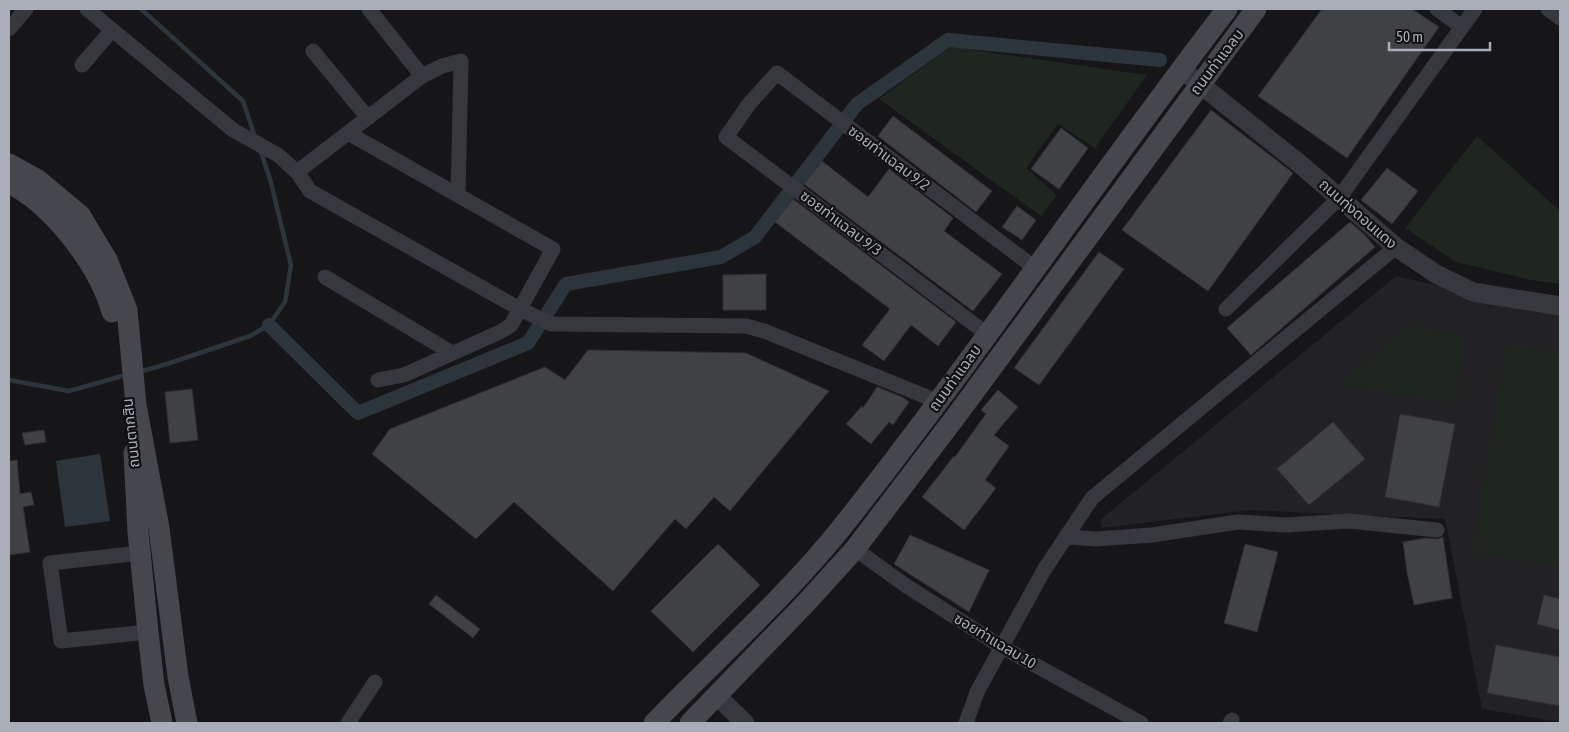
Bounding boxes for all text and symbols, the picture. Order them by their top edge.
scale bar [1389,20,1490,52]
street label: ถนนท่าแฉลบ [1186,26,1247,98]
text: 50 m [1396,28,1423,45]
street label: ซอยท่าแฉลบ 9/2 [845,122,933,194]
street label: ถนนทุ่งดอนแดง [1315,175,1401,253]
street label: ซอยท่าแฉลบ 9/3 [797,187,885,259]
street label: ถนนท่าแฉลบ [925,341,984,414]
street label: ถนนตากสิน [118,397,143,469]
street label: ซอยท่าแฉลบ 10 [951,610,1039,672]

